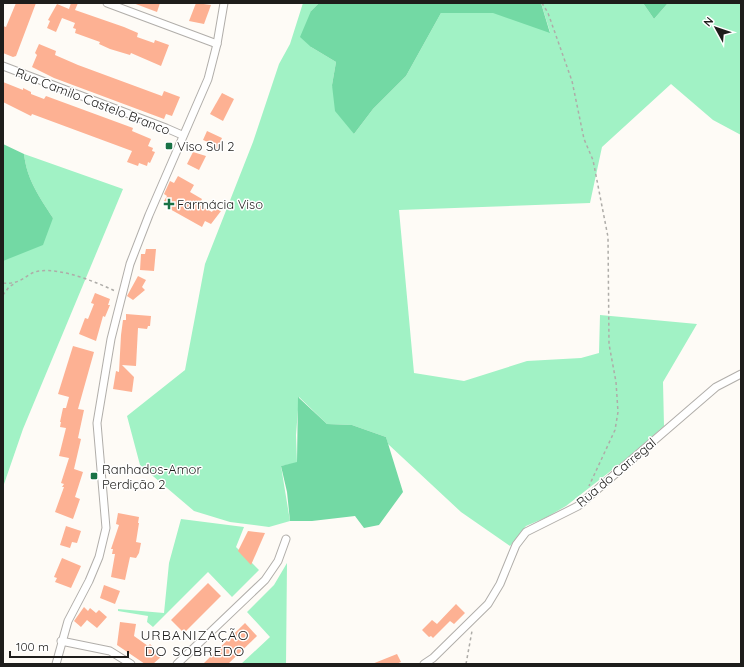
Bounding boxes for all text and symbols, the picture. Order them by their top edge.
north arrow [696,8,736,48]
text: N [700,14,716,29]
street label: Rua Camilo Castelo Branco [13,64,173,138]
place label: Viso Sul 2 [177,138,234,154]
marker: Viso Sul 2 [164,141,174,151]
place label: Farmácia Viso [177,196,263,212]
marker: Farmácia Viso [164,199,174,209]
street label: Rua do Carregal [573,434,659,510]
place label: Ranhados-Amor Perdição 2 [102,461,201,492]
marker: Ranhados-Amor Perdição 2 [89,471,99,481]
district label: URBANIZAÇÃO DO SOBREDO [140,626,250,660]
scale bar [10,633,128,659]
text: 100 m [16,639,49,654]

